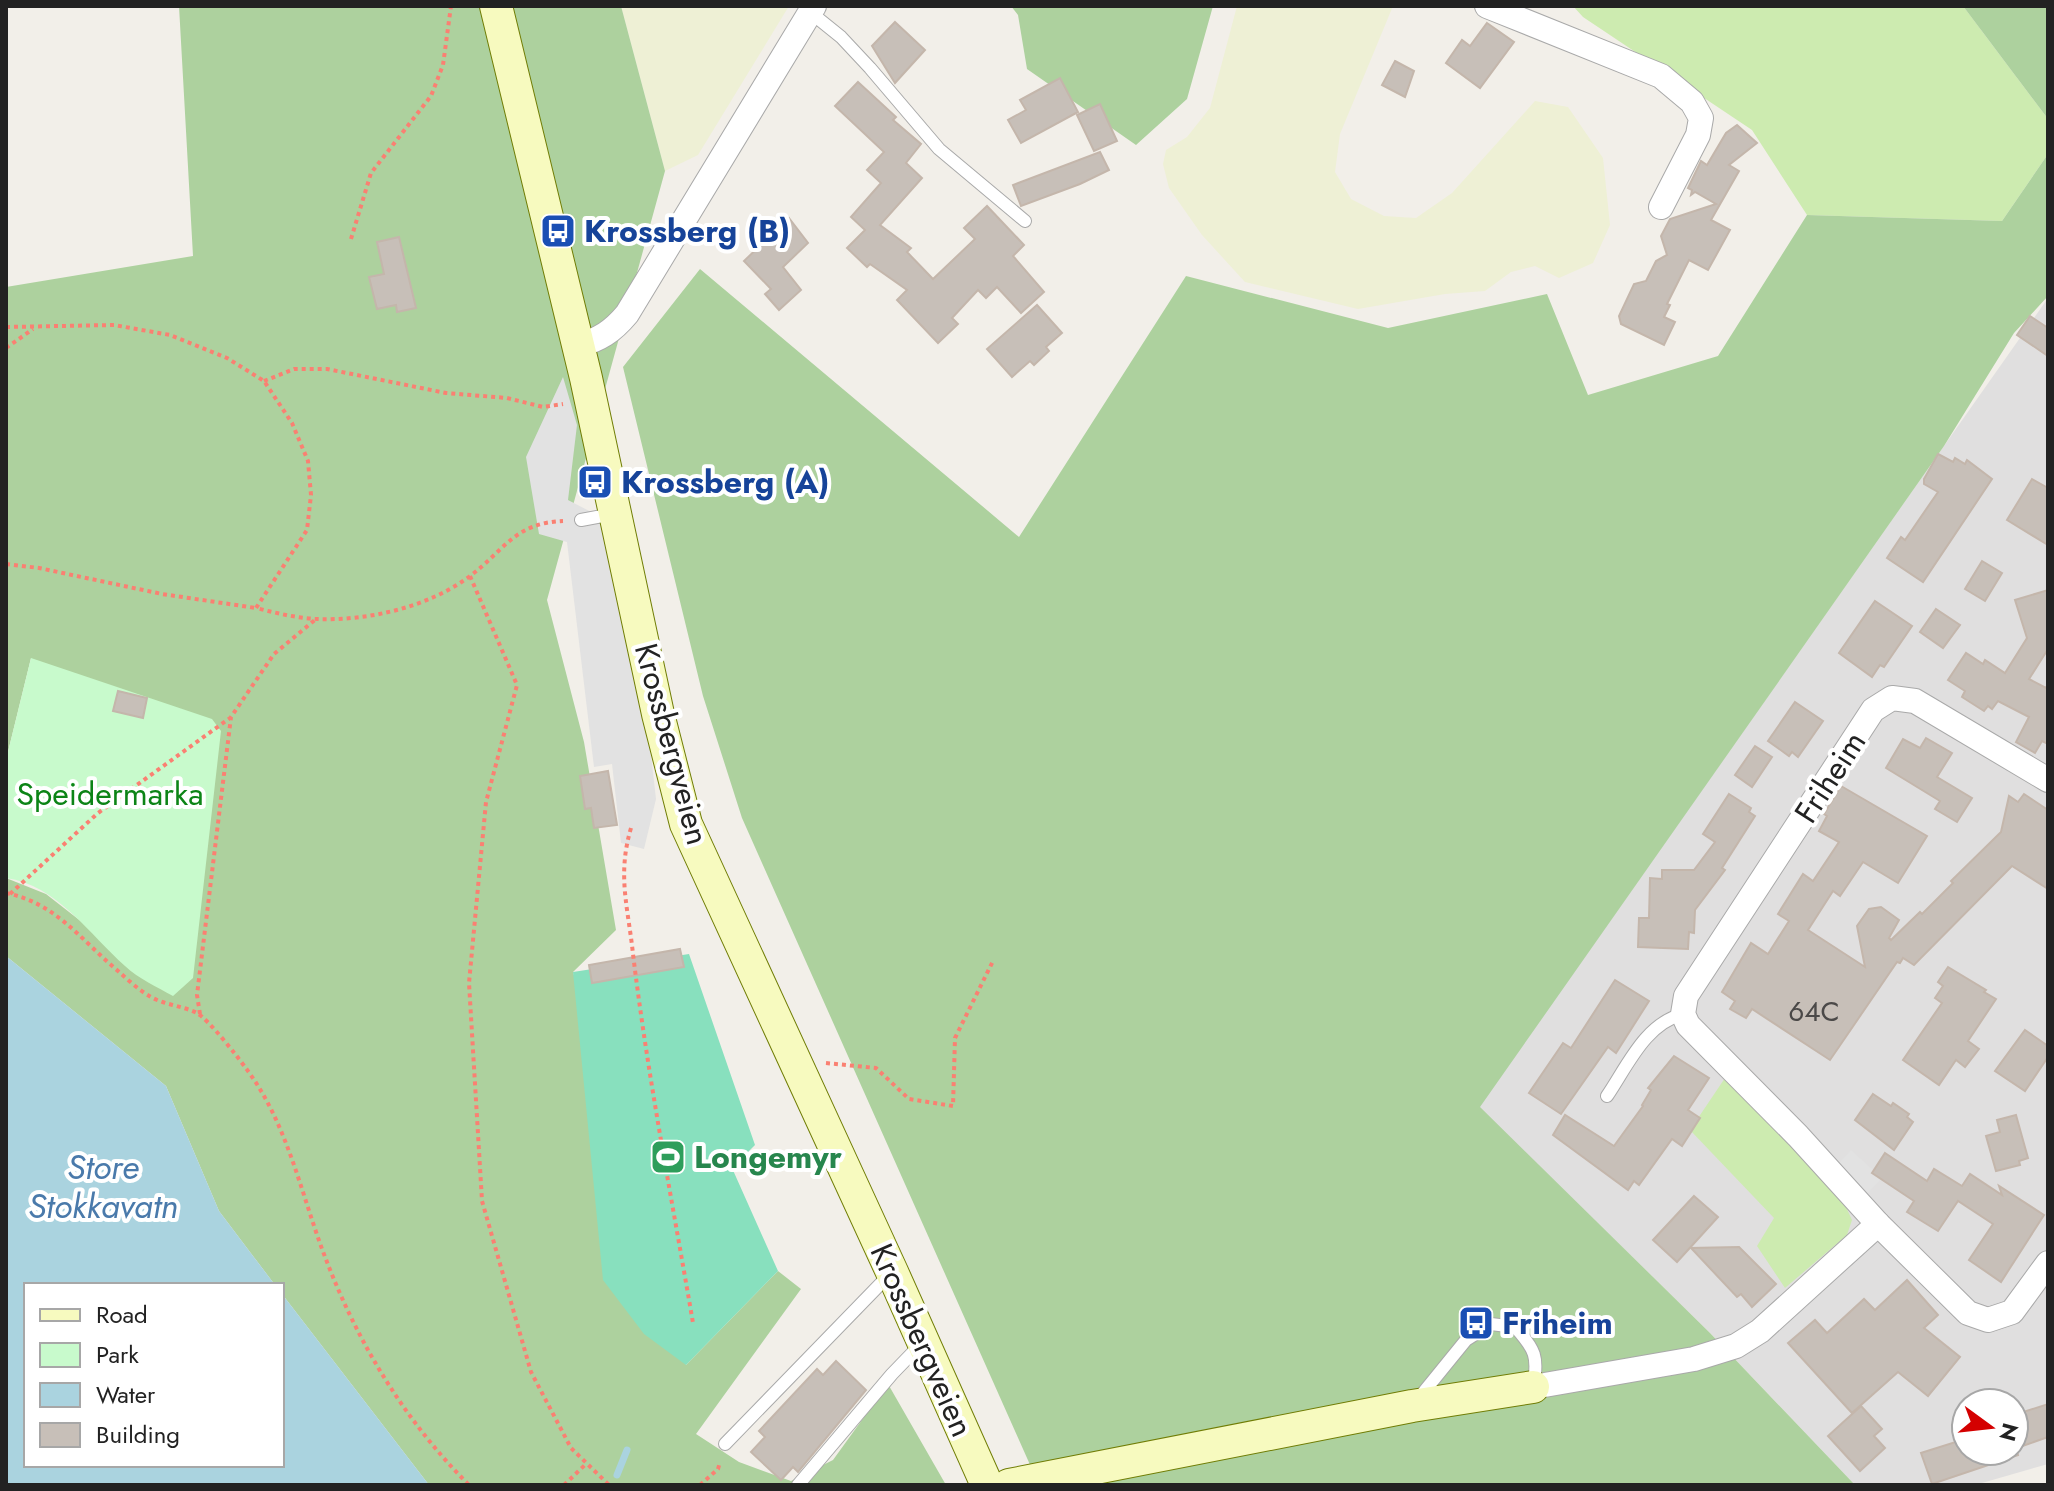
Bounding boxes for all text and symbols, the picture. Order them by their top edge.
place label: Krossberg (B) [584,208,790,254]
bus stop icon: Krossberg (B) [539,212,577,250]
place label: Krossberg (A) [621,459,829,505]
bus stop icon: Krossberg (A) [576,463,614,501]
street label: Krossbergveien [623,638,721,850]
street label: Friheim [1783,722,1877,832]
park label: Speidermarka [16,771,204,817]
house number: 64C [1788,991,1840,1032]
place label: Longemyr [694,1134,842,1180]
sports icon: Longemyr [649,1138,687,1176]
water label: Store Stokkavatn [28,1143,178,1231]
street label: Krossbergveien [859,1236,985,1444]
legend [24,1283,284,1467]
text: Road [96,1297,148,1332]
place label: Friheim [1502,1300,1613,1346]
bus stop icon: Friheim [1457,1304,1495,1342]
text: Park [96,1337,139,1372]
text: Water [96,1377,156,1412]
north arrow [1950,1387,2030,1467]
text: Building [96,1417,180,1452]
text: N [1992,1420,2027,1445]

